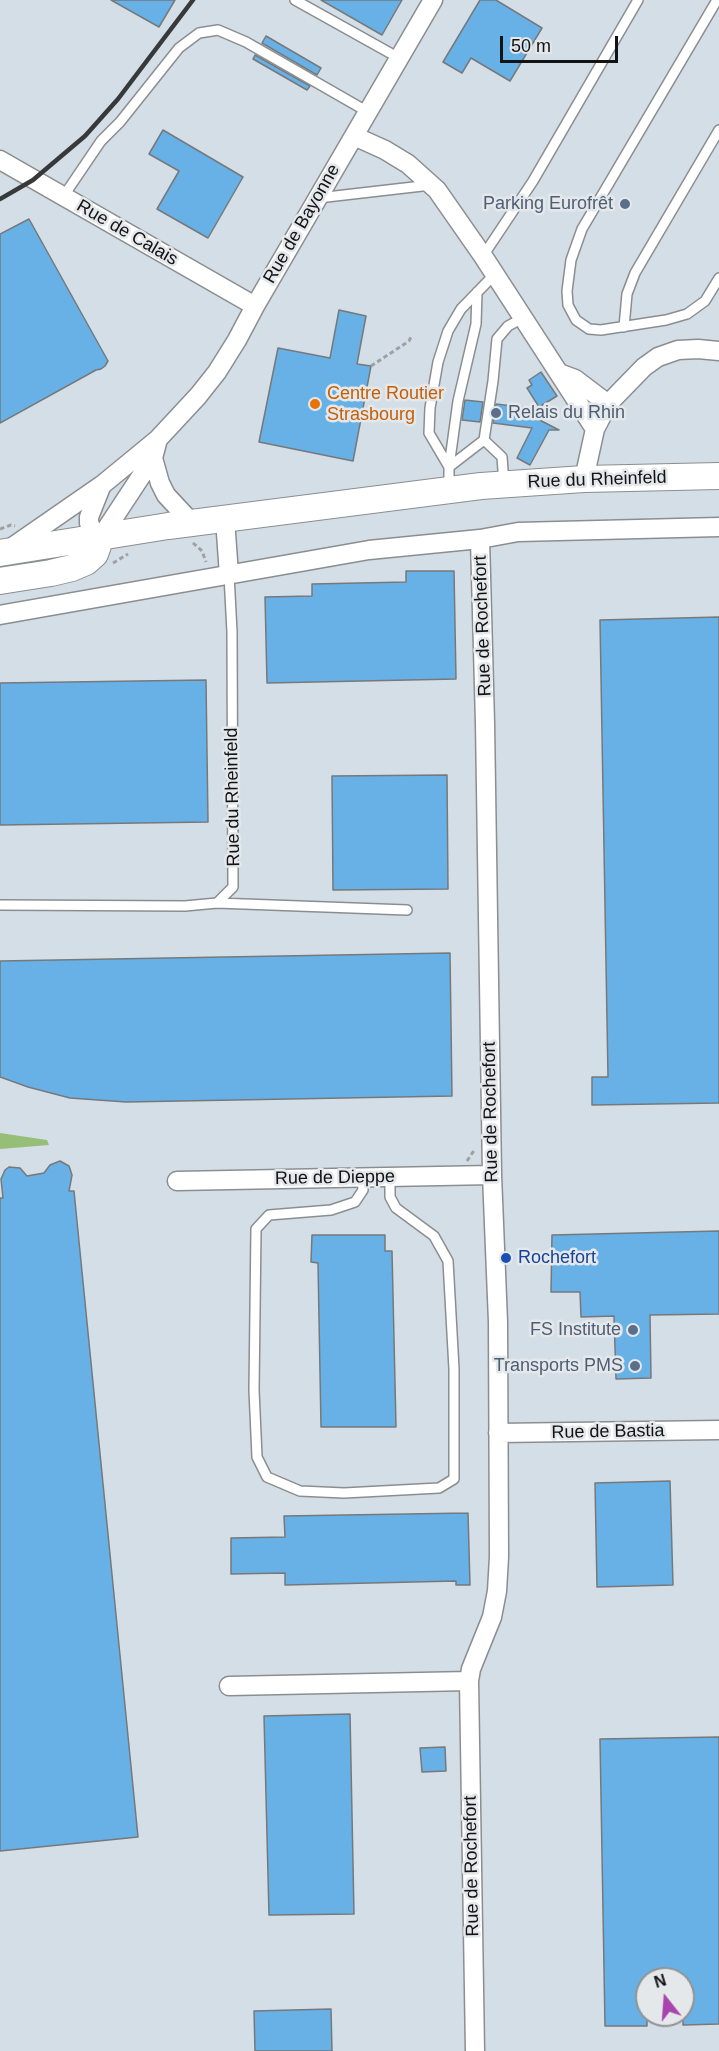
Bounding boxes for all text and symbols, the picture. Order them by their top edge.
scale bar [503,24,622,62]
text: 50 m [511,36,551,56]
street label: Rue de Bayonne [259,161,345,287]
place label: Parking Eurofrêt [483,193,613,215]
street label: Rue de Calais [73,195,181,271]
marker: Parking Eurofrêt [618,197,632,211]
place label: Centre Routier Strasbourg [327,383,444,426]
marker: Centre Routier Strasbourg [308,397,322,411]
place label: Relais du Rhin [508,402,625,424]
marker: Relais du Rhin [489,406,503,420]
street label: Rue du Rheinfeld [527,467,667,493]
street label: Rue de Rochefort [470,555,496,697]
street label: Rue du Rheinfeld [221,727,245,867]
street label: Rue de Rochefort [479,1041,503,1183]
street label: Rue de Dieppe [275,1166,395,1190]
place label: Rochefort [518,1247,596,1269]
marker: Rochefort [499,1251,513,1265]
place label: FS Institute [530,1319,621,1341]
marker: FS Institute [626,1323,640,1337]
place label: Transports PMS [494,1355,623,1377]
marker: Transports PMS [628,1359,642,1373]
street label: Rue de Bastia [551,1420,665,1444]
street label: Rue de Rochefort [460,1795,484,1937]
north arrow [635,1967,695,2027]
text: N [652,1971,668,1991]

